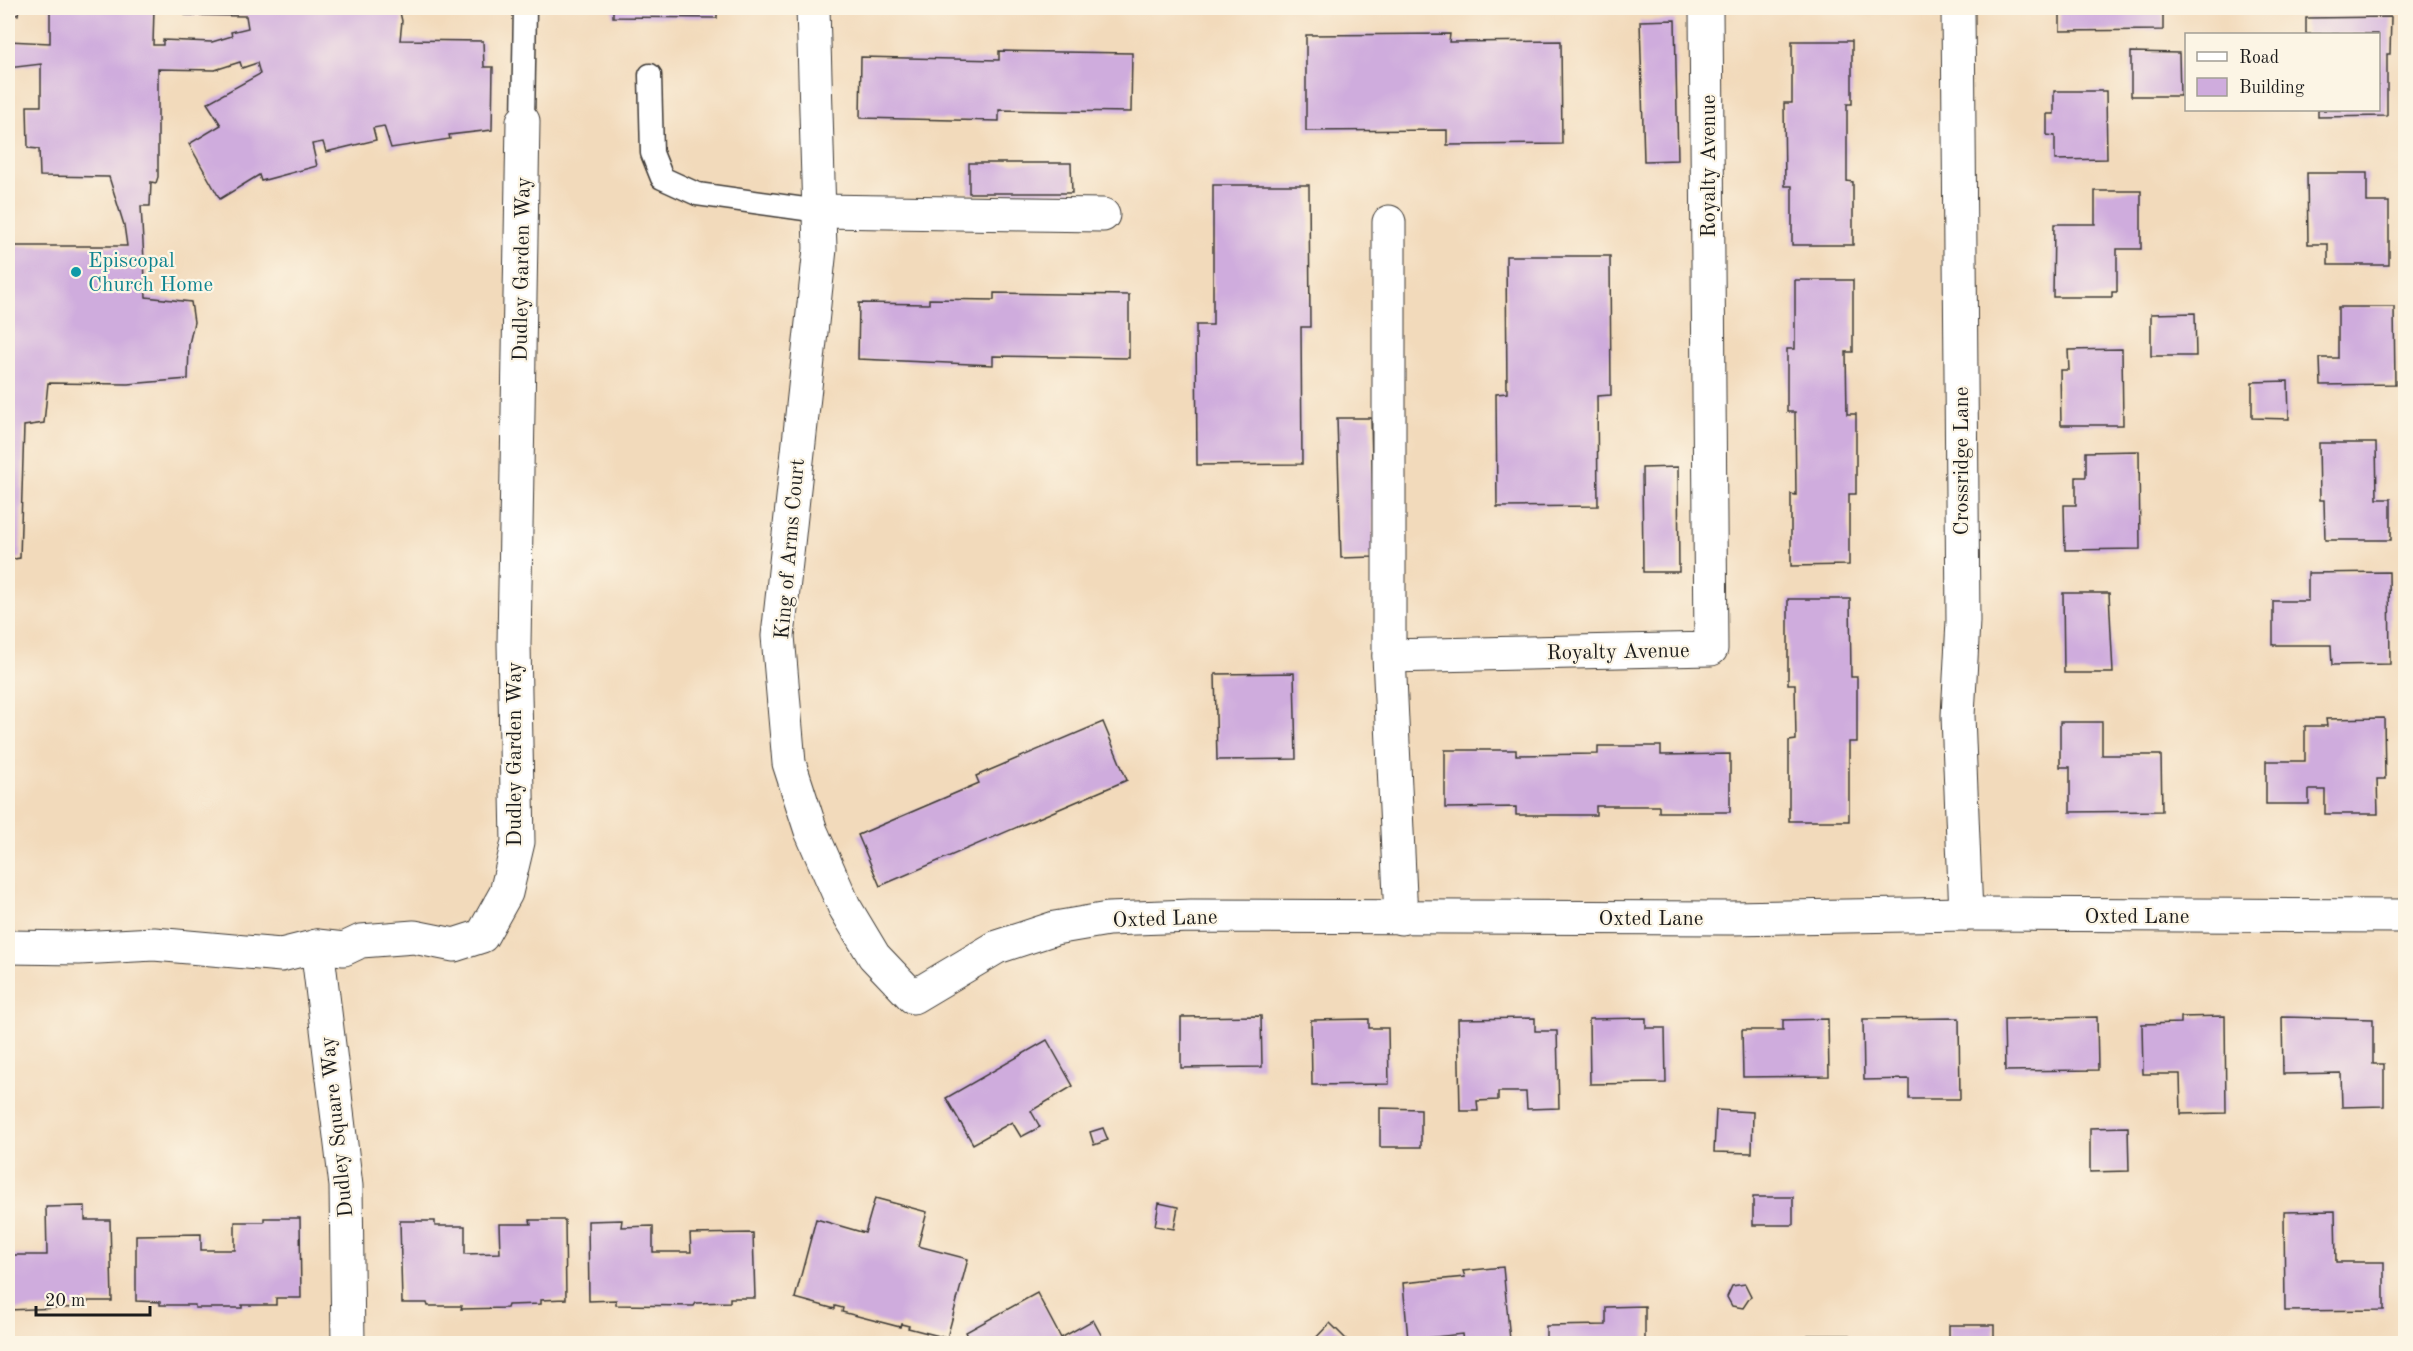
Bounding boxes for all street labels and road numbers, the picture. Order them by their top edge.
street label: Royalty Avenue [1699,94,1720,238]
street label: Dudley Garden Way [510,176,535,362]
street label: Crossridge Lane [1952,387,1973,535]
street label: King of Arms Court [772,458,809,640]
street label: Royalty Avenue [1546,641,1690,664]
street label: Dudley Garden Way [505,662,526,846]
street label: Oxted Lane [1112,907,1218,932]
street label: Oxted Lane [2085,907,2189,928]
street label: Oxted Lane [1599,909,1703,930]
street label: Dudley Square Way [318,1035,357,1219]

